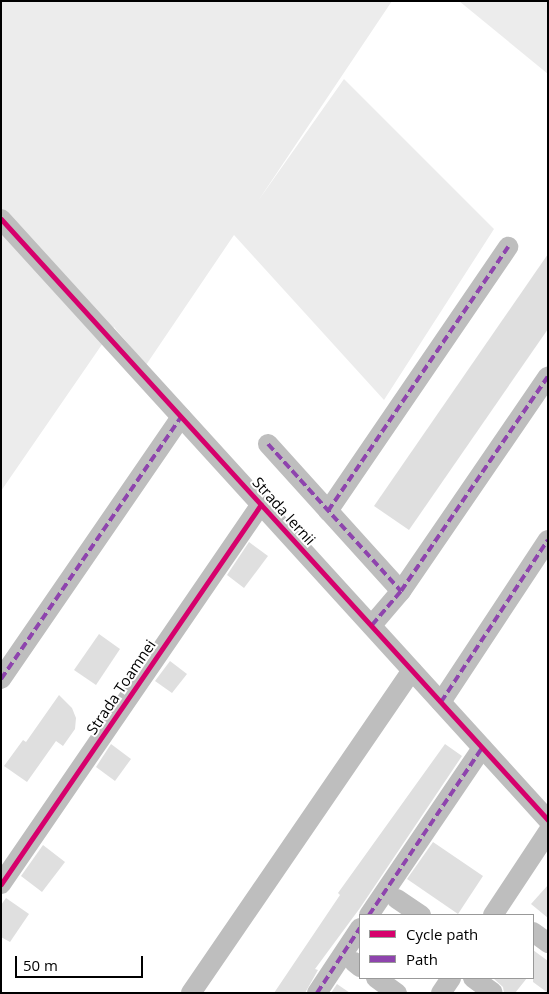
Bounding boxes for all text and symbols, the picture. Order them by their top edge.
street label: Strada Iernii [249,473,319,549]
street label: Strada Toamnei [83,636,159,738]
legend [359,914,534,979]
text: Cycle path [406,924,478,944]
scale bar [18,946,145,978]
text: Path [406,949,438,969]
text: 50 m [23,955,58,975]

